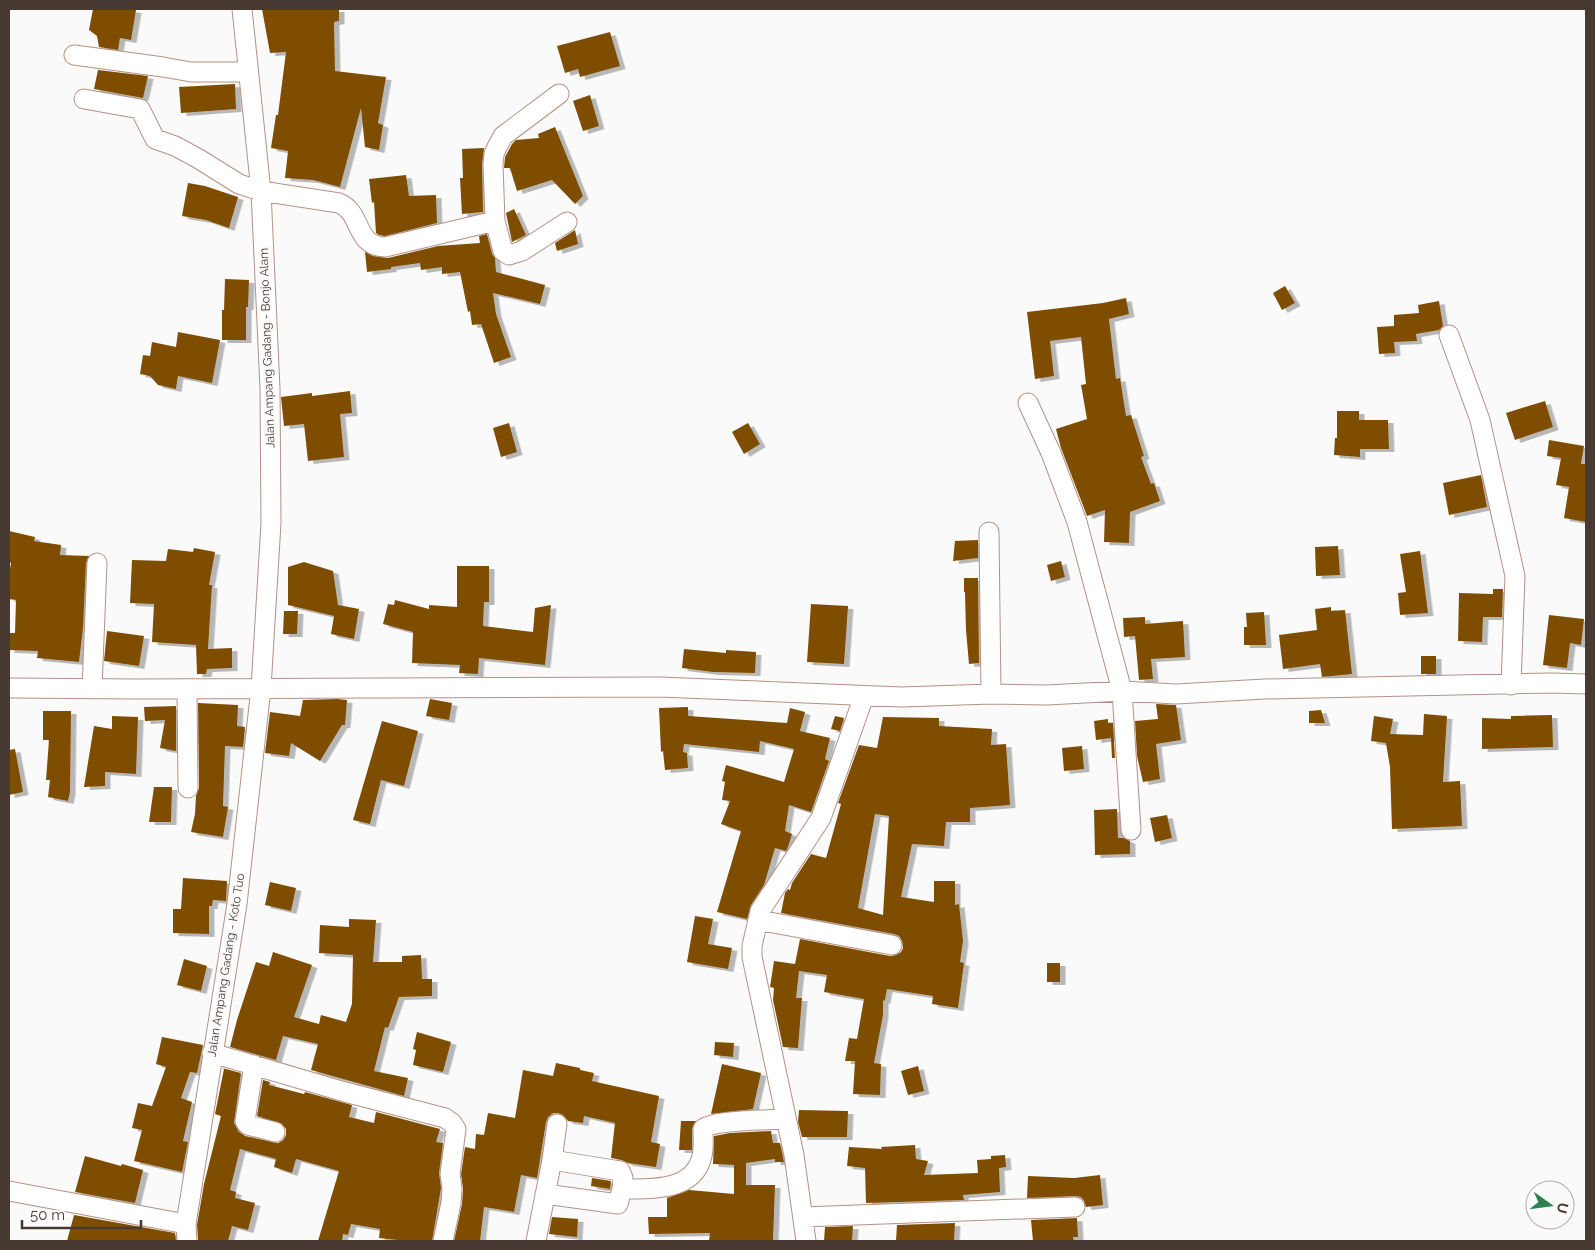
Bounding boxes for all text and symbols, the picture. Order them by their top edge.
street label: Jalan Ampang Gadang - Bonjo Alam [257,248,277,448]
street label: Jalan Ampang Gadang - Koto Tuo [205,872,247,1058]
north arrow [1525,1180,1575,1230]
scale bar [22,1198,141,1230]
text: U [1554,1201,1572,1215]
text: 50 m [30,1206,65,1224]

